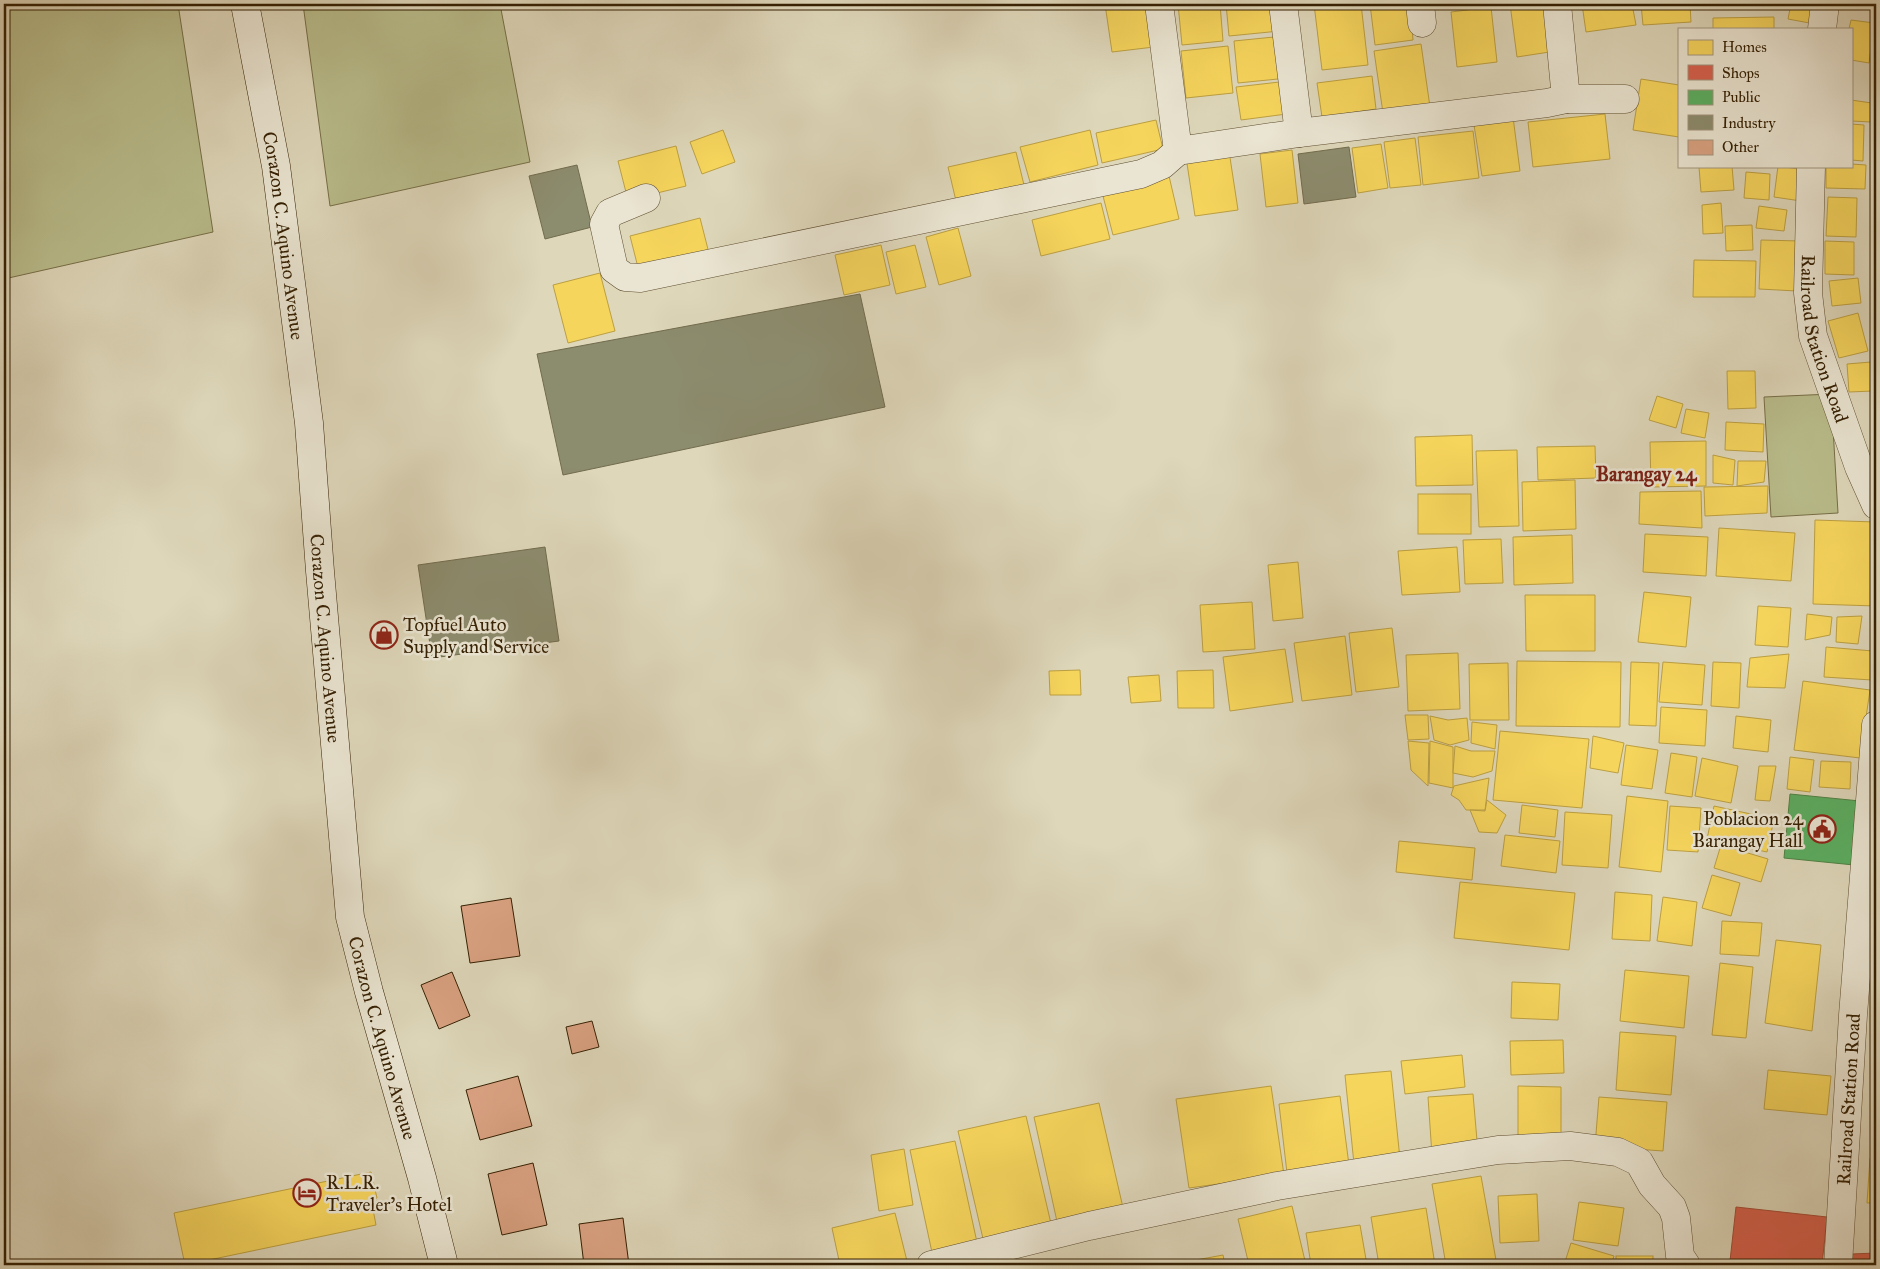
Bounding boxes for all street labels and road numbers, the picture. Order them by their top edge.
street label: Corazon C. Aquino Avenue [258,130,310,341]
street label: Railroad Station Road [1796,255,1854,426]
street label: Corazon C. Aquino Avenue [306,533,346,744]
street label: Corazon C. Aquino Avenue [344,934,422,1142]
street label: Railroad Station Road [1831,1012,1865,1186]

